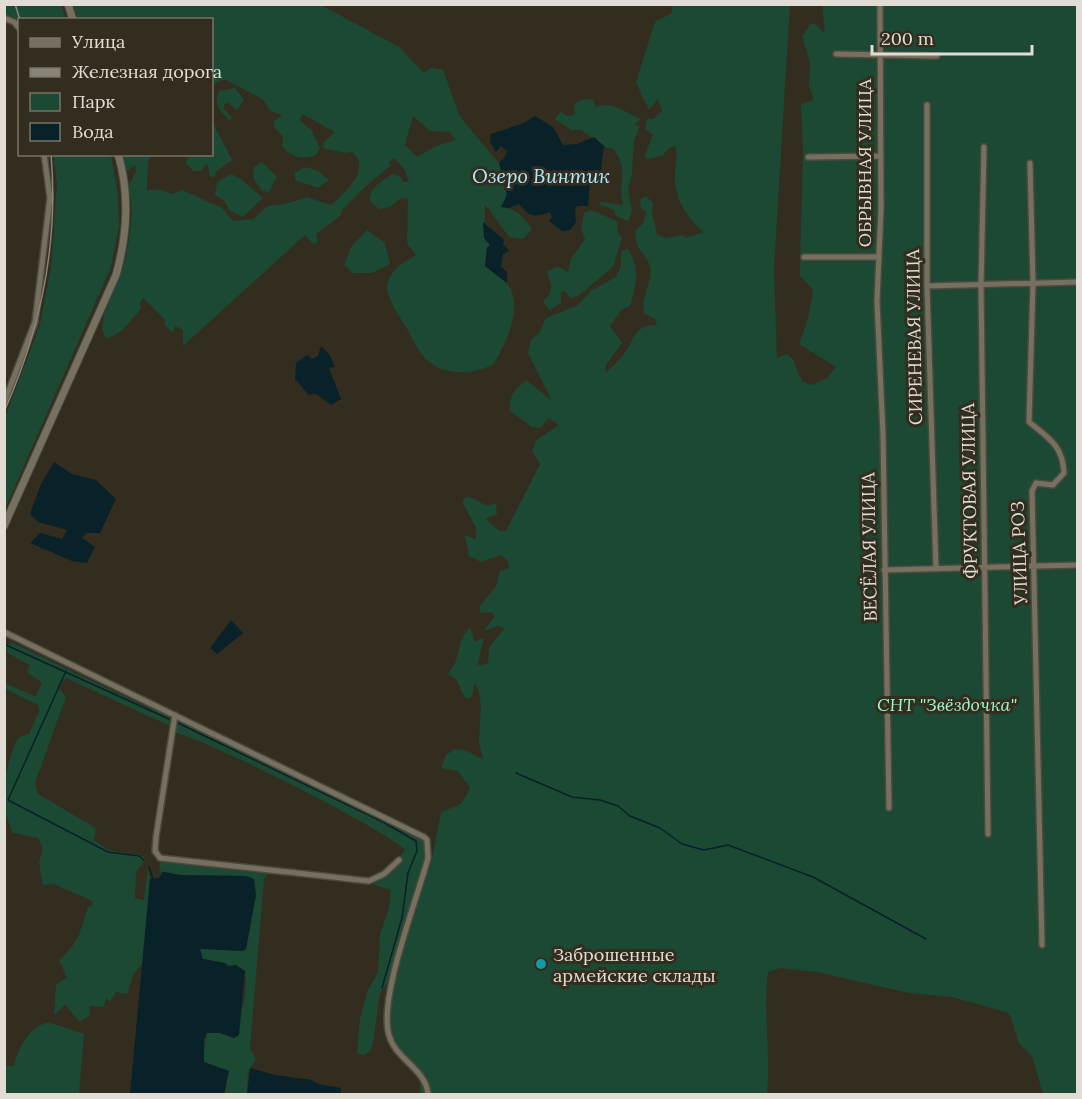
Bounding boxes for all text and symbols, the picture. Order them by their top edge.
legend [18,18,213,156]
scale bar [872,18,1032,56]
text: 200 m [881,27,934,50]
text: Улица [71,30,125,53]
text: Железная дорога [72,60,222,83]
street label: ОБРЫВНАЯ УЛИЦА [853,78,876,247]
text: Парк [72,90,116,113]
text: Вода [72,120,114,143]
water label: Озеро Винтик [472,163,611,188]
street label: СИРЕНЕВАЯ УЛИЦА [901,248,927,425]
street label: ФРУКТОВАЯ УЛИЦА [956,402,982,579]
street label: ВЕСЁЛАЯ УЛИЦА [856,471,882,622]
street label: УЛИЦА РОЗ [1006,501,1032,606]
park label: СНТ "Звёздочка" [877,693,1017,716]
place label: Заброшенные армейские склады [553,943,716,987]
marker: Заброшенные армейские склады [534,957,548,971]

